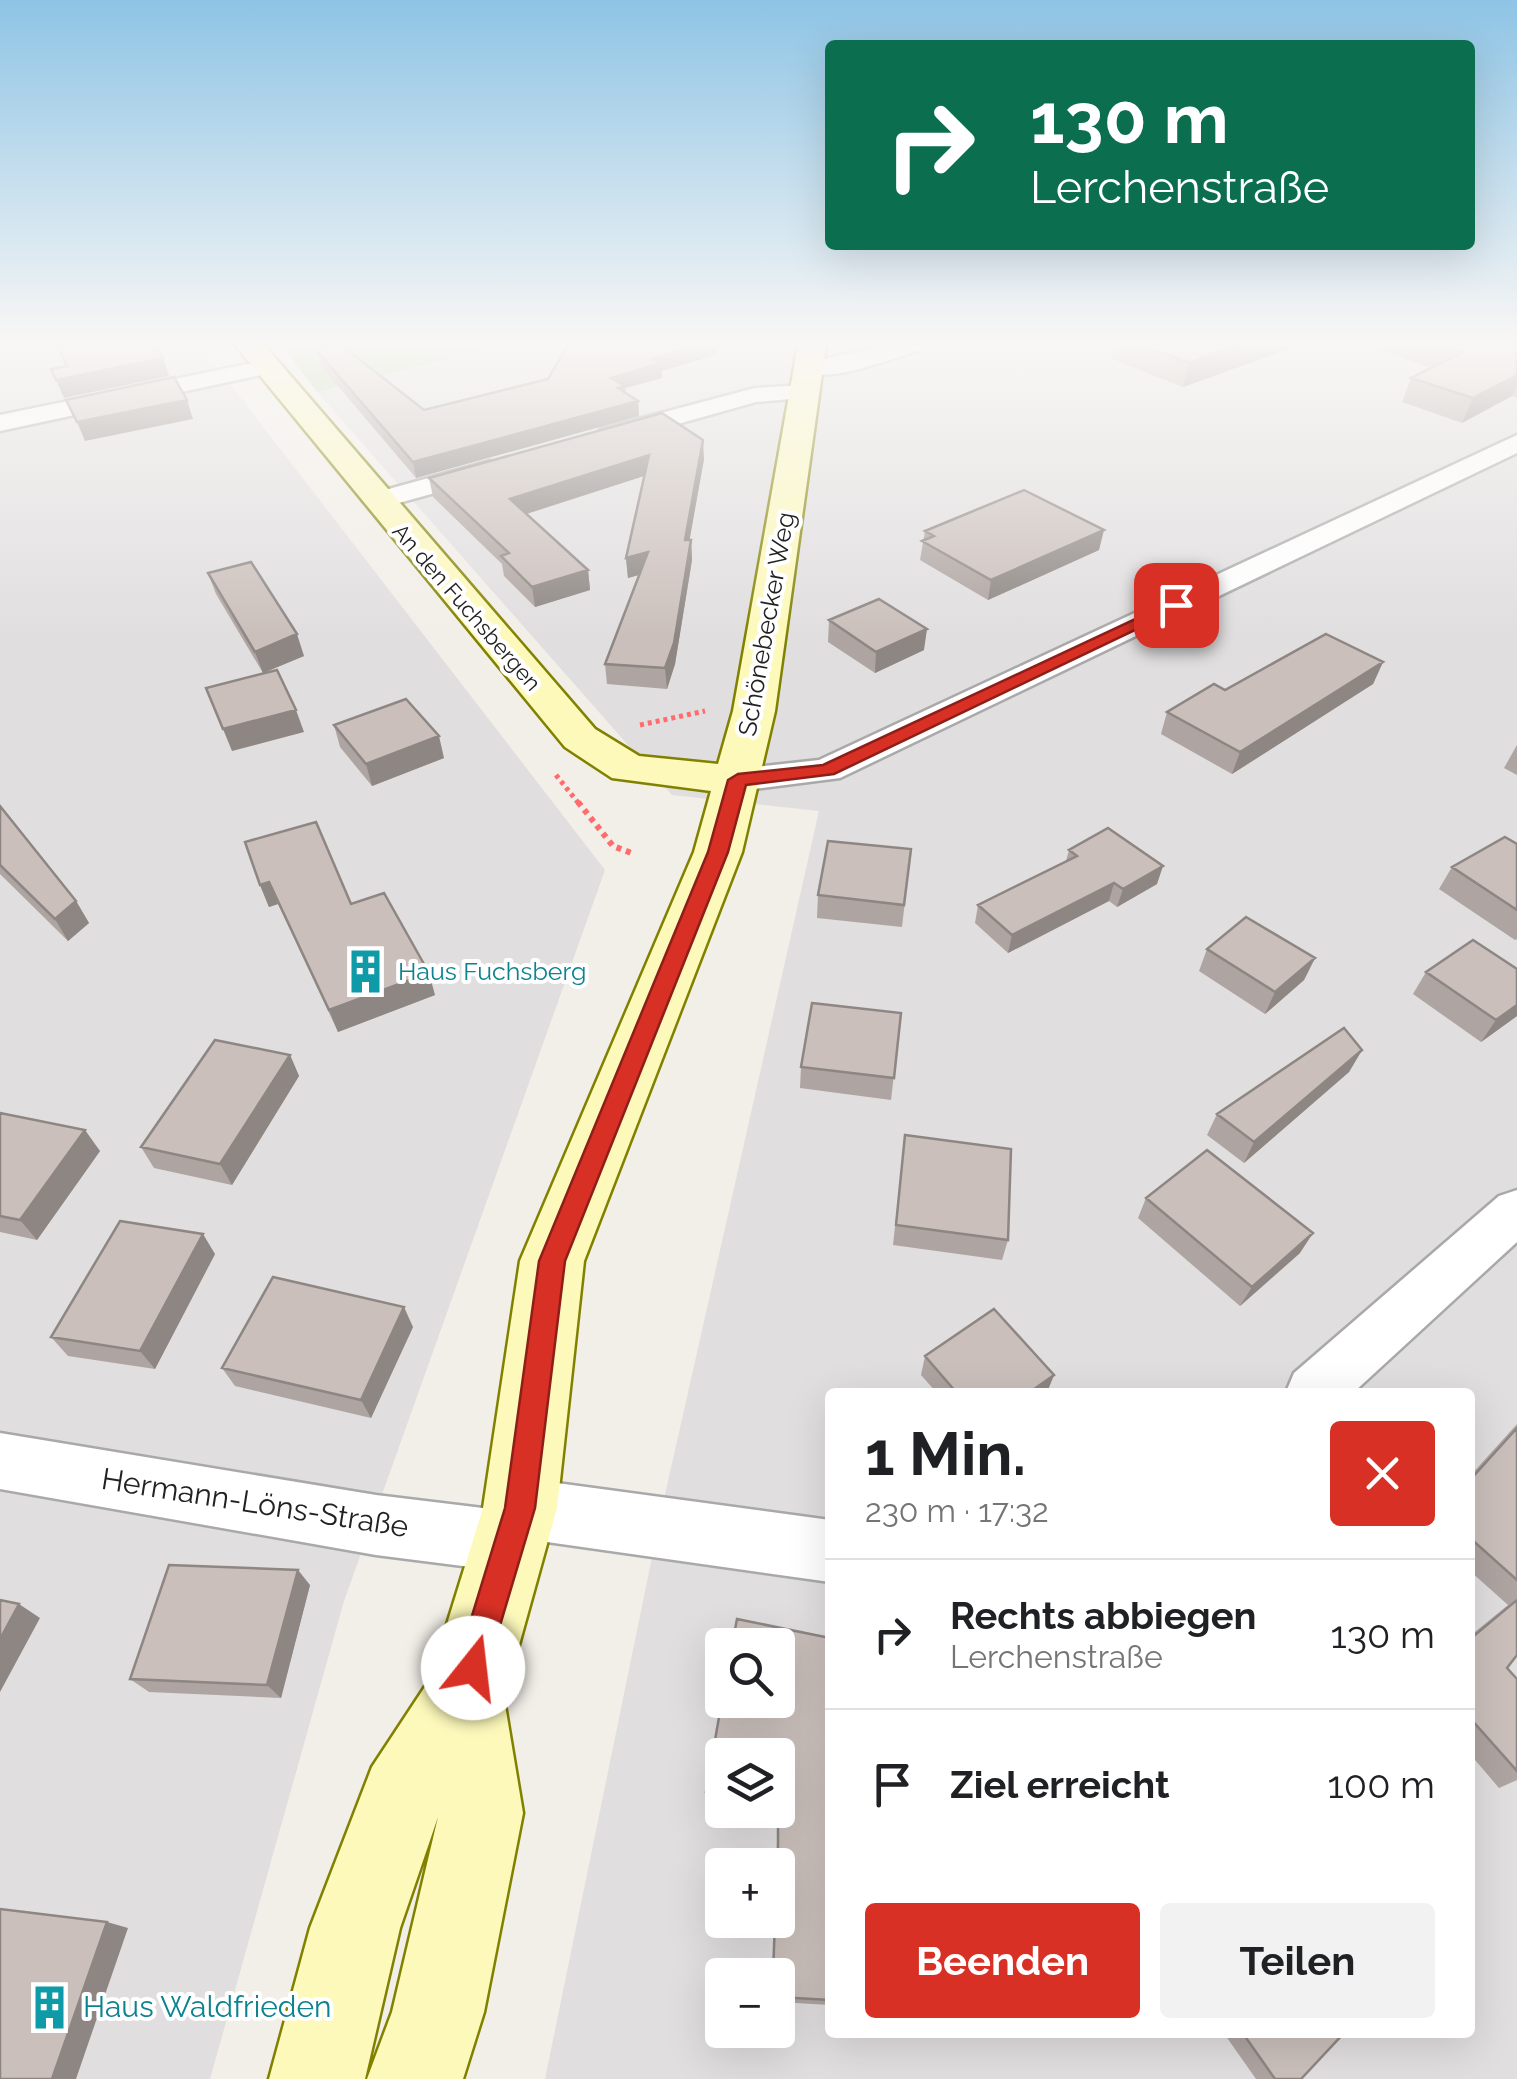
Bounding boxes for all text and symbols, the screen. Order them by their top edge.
text: 130 m [1030,77,1229,159]
icon: right [865,80,995,210]
text: Lerchenstraße [1030,161,1329,214]
street label: Schönebecker Weg [732,510,800,738]
street label: An den Fuchsbergen [388,518,546,696]
pin [1134,563,1219,648]
icon: arrive [1149,578,1204,633]
building icon: Haus Fuchsberg [341,947,389,995]
place label: Haus Fuchsberg [398,956,586,986]
text: 1 Min. [865,1419,1026,1489]
button: close [1330,1421,1435,1526]
street label: Hermann-Löns-Straße [99,1461,411,1544]
text: 230 m · 17:32 [865,1492,1049,1529]
text: Rechts abbiegen [950,1593,1256,1638]
icon: right [865,1607,920,1662]
text: 130 m [1331,1612,1435,1657]
position arrow [421,1616,525,1720]
map controls [705,1628,795,2048]
button: search [705,1628,795,1718]
text: Lerchenstraße [950,1638,1163,1675]
button: layers [705,1738,795,1828]
icon: arrive [865,1757,920,1812]
text: Ziel erreicht [950,1762,1170,1807]
text: 100 m [1328,1762,1435,1807]
button: + [705,1848,795,1938]
button: Beenden [865,1903,1140,2018]
button: Teilen [1160,1903,1435,2018]
button: − [705,1958,795,2048]
building icon: Haus Waldfrieden [26,1983,74,2031]
place label: Haus Waldfrieden [83,1989,332,2024]

